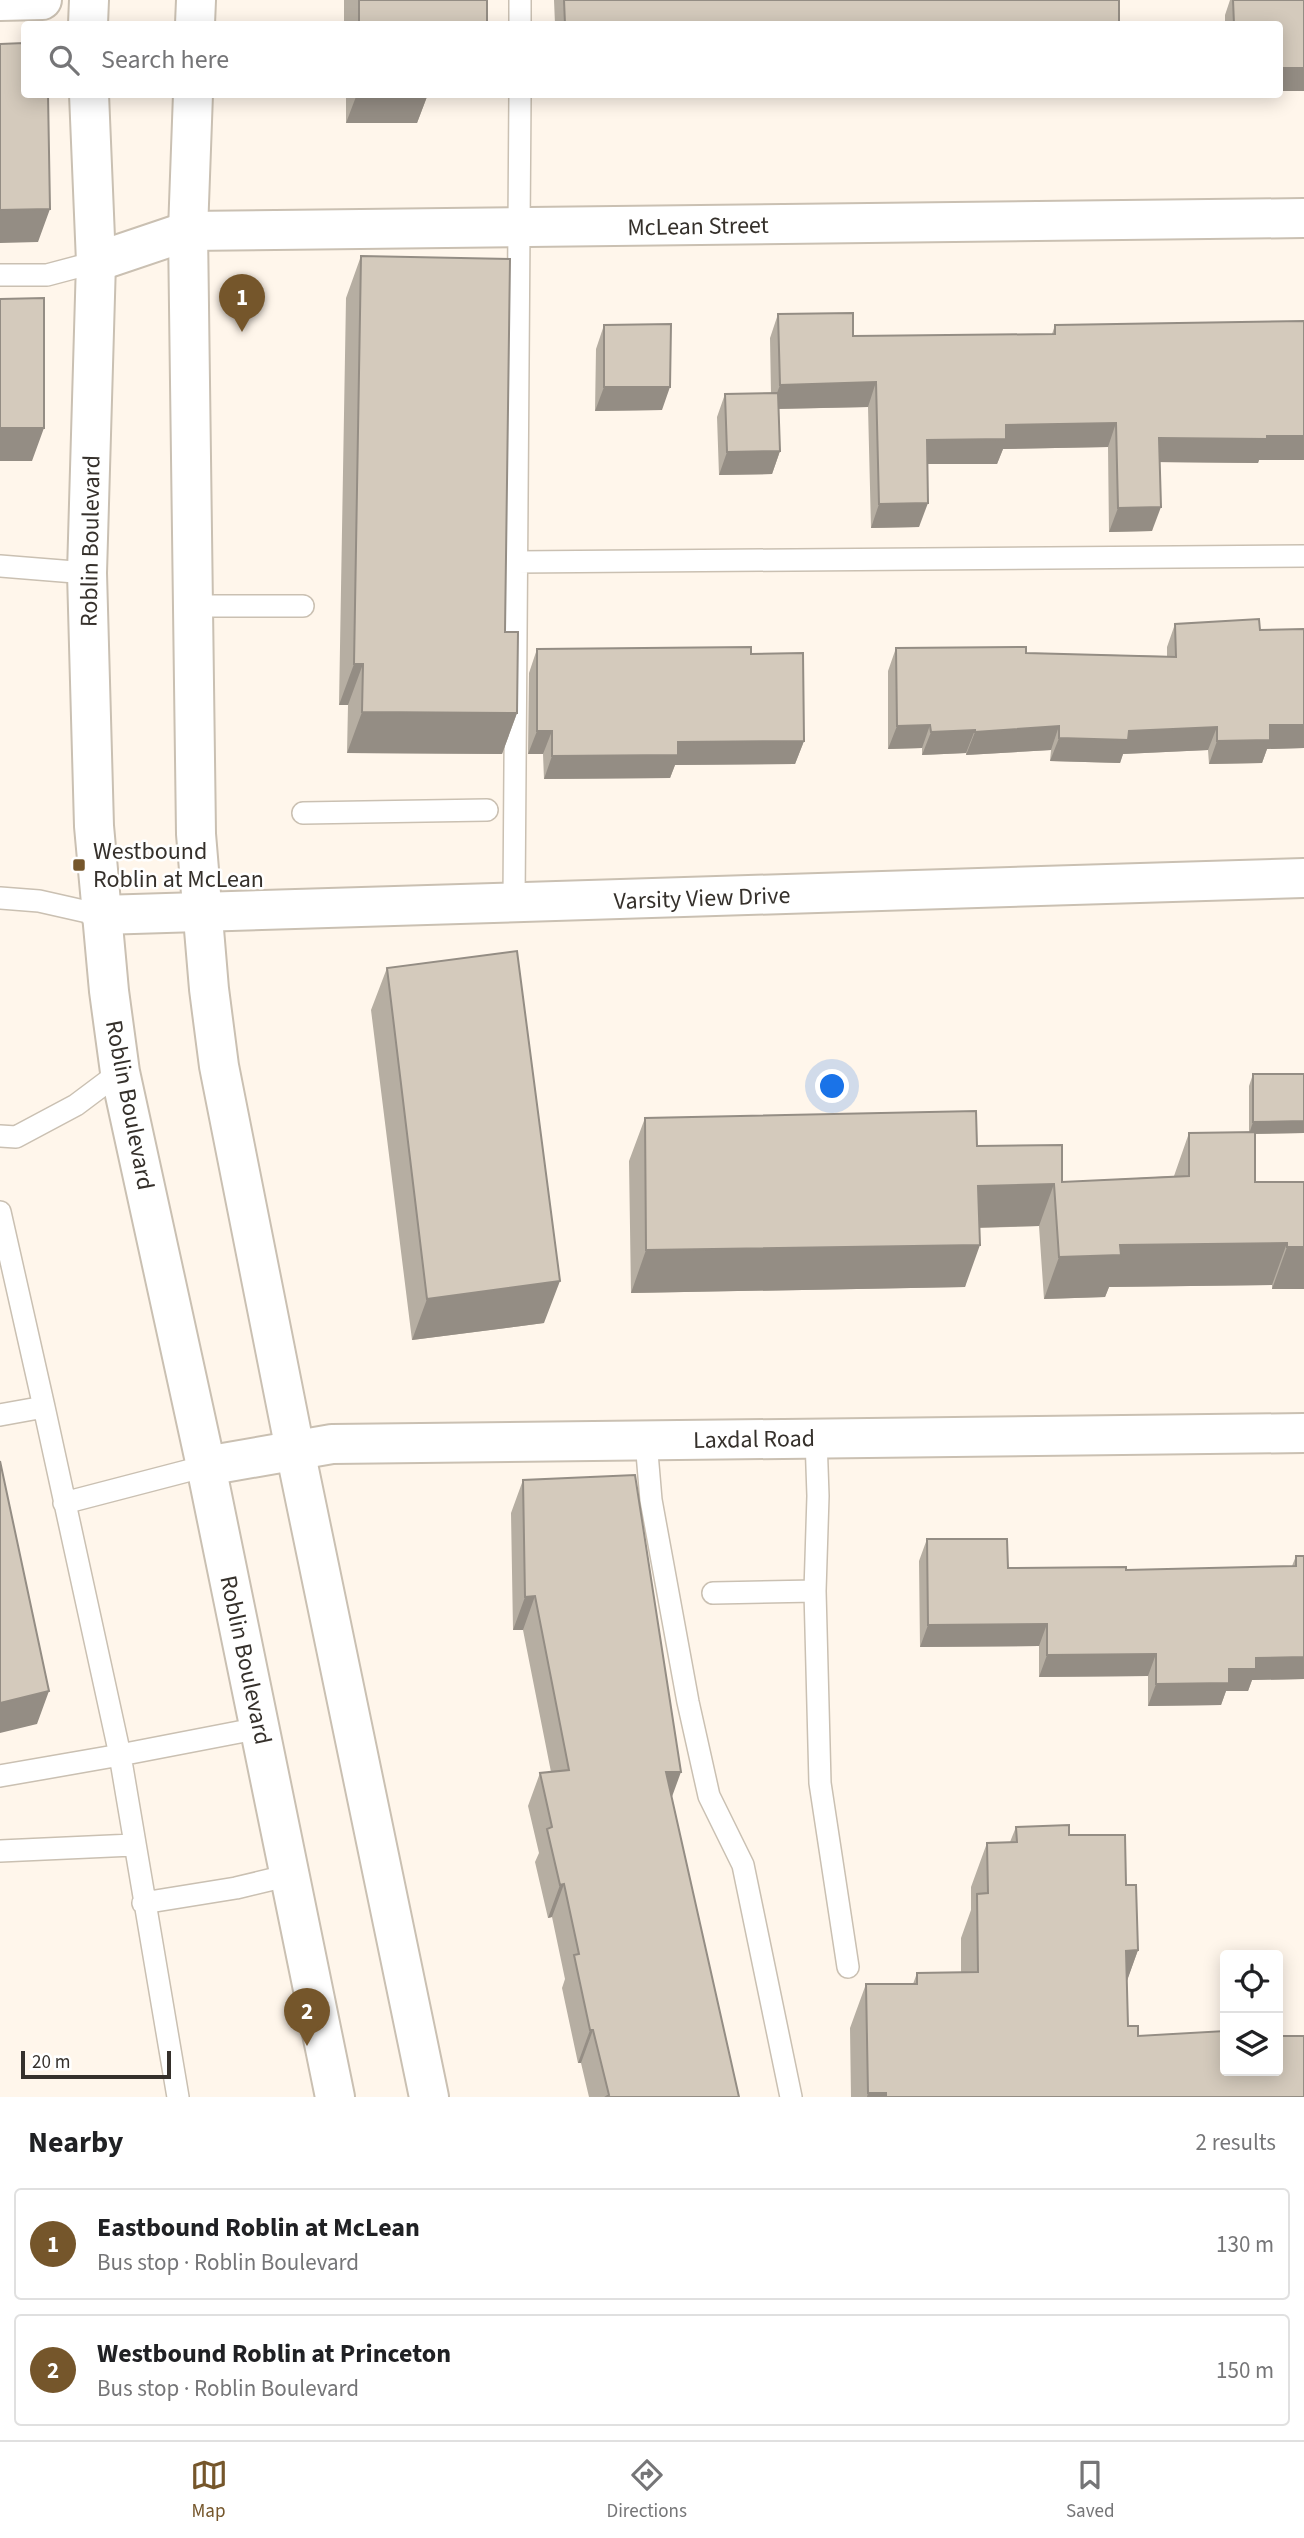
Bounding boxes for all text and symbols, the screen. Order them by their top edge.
search box [21,21,1283,98]
icon: search [45,41,83,79]
text: Search here [101,41,229,78]
street label: McLean Street [627,208,769,245]
pin: 1 [219,274,265,332]
street label: Roblin Boulevard [71,455,110,627]
place label: Westbound Roblin at McLean [93,834,264,897]
marker: Westbound Roblin at McLean [71,857,87,873]
street label: Varsity View Drive [613,878,791,919]
street label: Roblin Boulevard [96,1017,163,1193]
your location [815,1069,849,1103]
street label: Laxdal Road [693,1421,815,1458]
street label: Roblin Boulevard [210,1572,281,1748]
map controls [1220,1950,1283,2076]
button: locate [1220,1950,1283,2013]
pin: 2 [284,1988,330,2046]
button: layers [1220,2013,1283,2076]
scale bar [21,2048,172,2080]
text: 20 m [32,2049,70,2076]
text: Nearby [28,2121,123,2164]
text: 2 results [1196,2126,1276,2159]
text: Eastbound Roblin at McLean [97,2209,420,2246]
text: 1 [47,2228,59,2261]
text: 130 m [1216,2228,1274,2261]
text: Bus stop · Roblin Boulevard [97,2246,359,2279]
text: Westbound Roblin at Princeton [97,2335,451,2372]
text: 2 [47,2354,59,2387]
text: 150 m [1216,2354,1274,2387]
text: Bus stop · Roblin Boulevard [97,2372,359,2405]
tab: Map [190,2456,228,2525]
tab: Directions [607,2456,687,2525]
tab: Saved [1066,2456,1114,2525]

